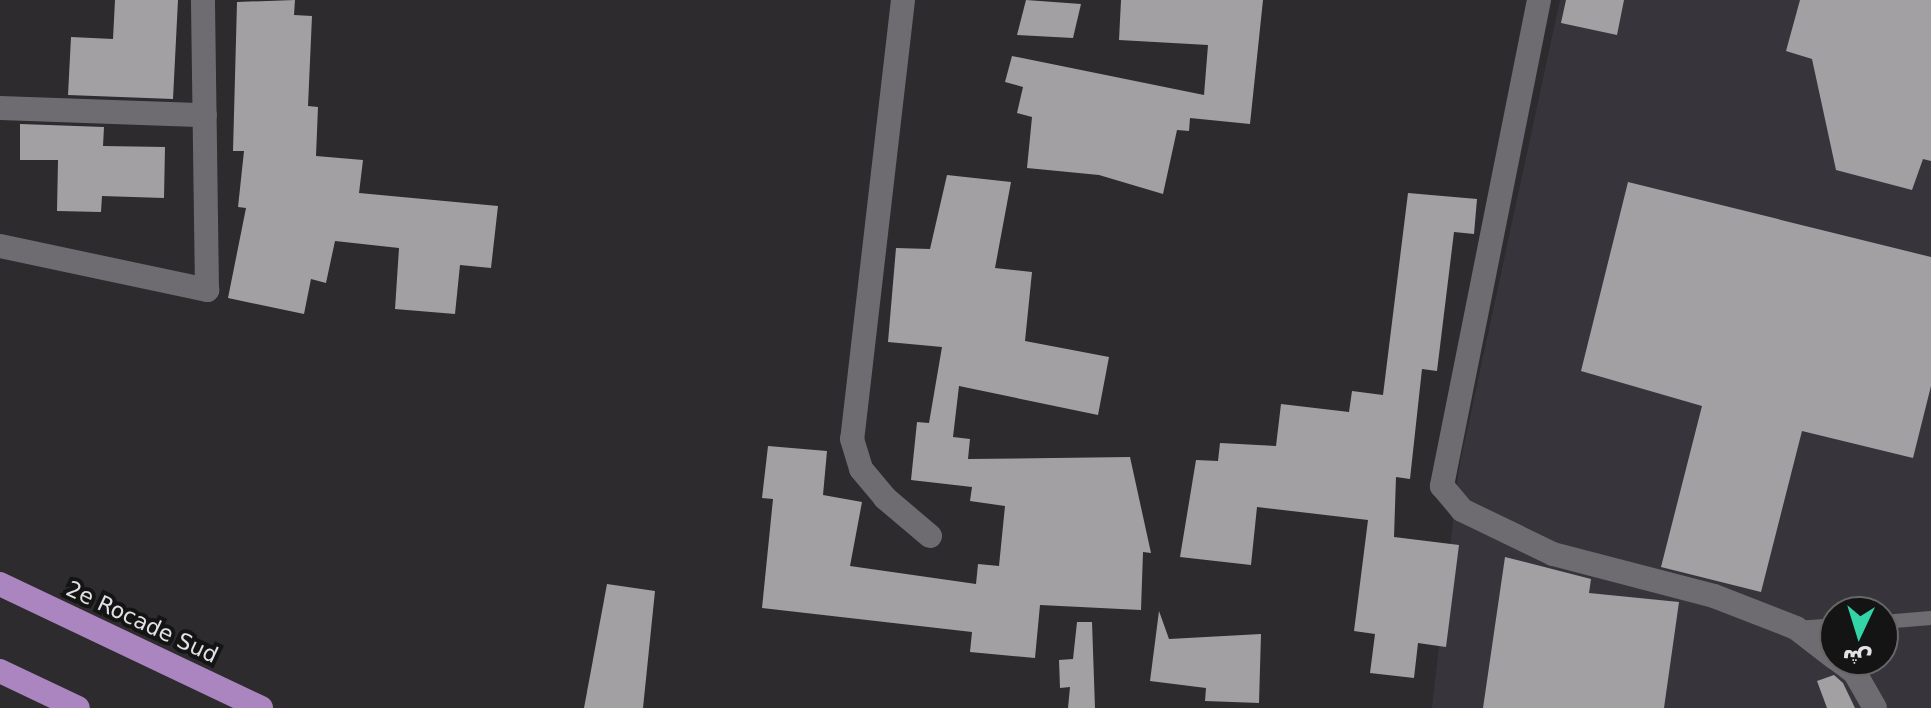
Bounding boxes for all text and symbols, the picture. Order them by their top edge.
street label: 2e Rocade Sud [62,575,222,669]
north arrow [1819,596,1899,676]
text: ش [1841,645,1873,672]

